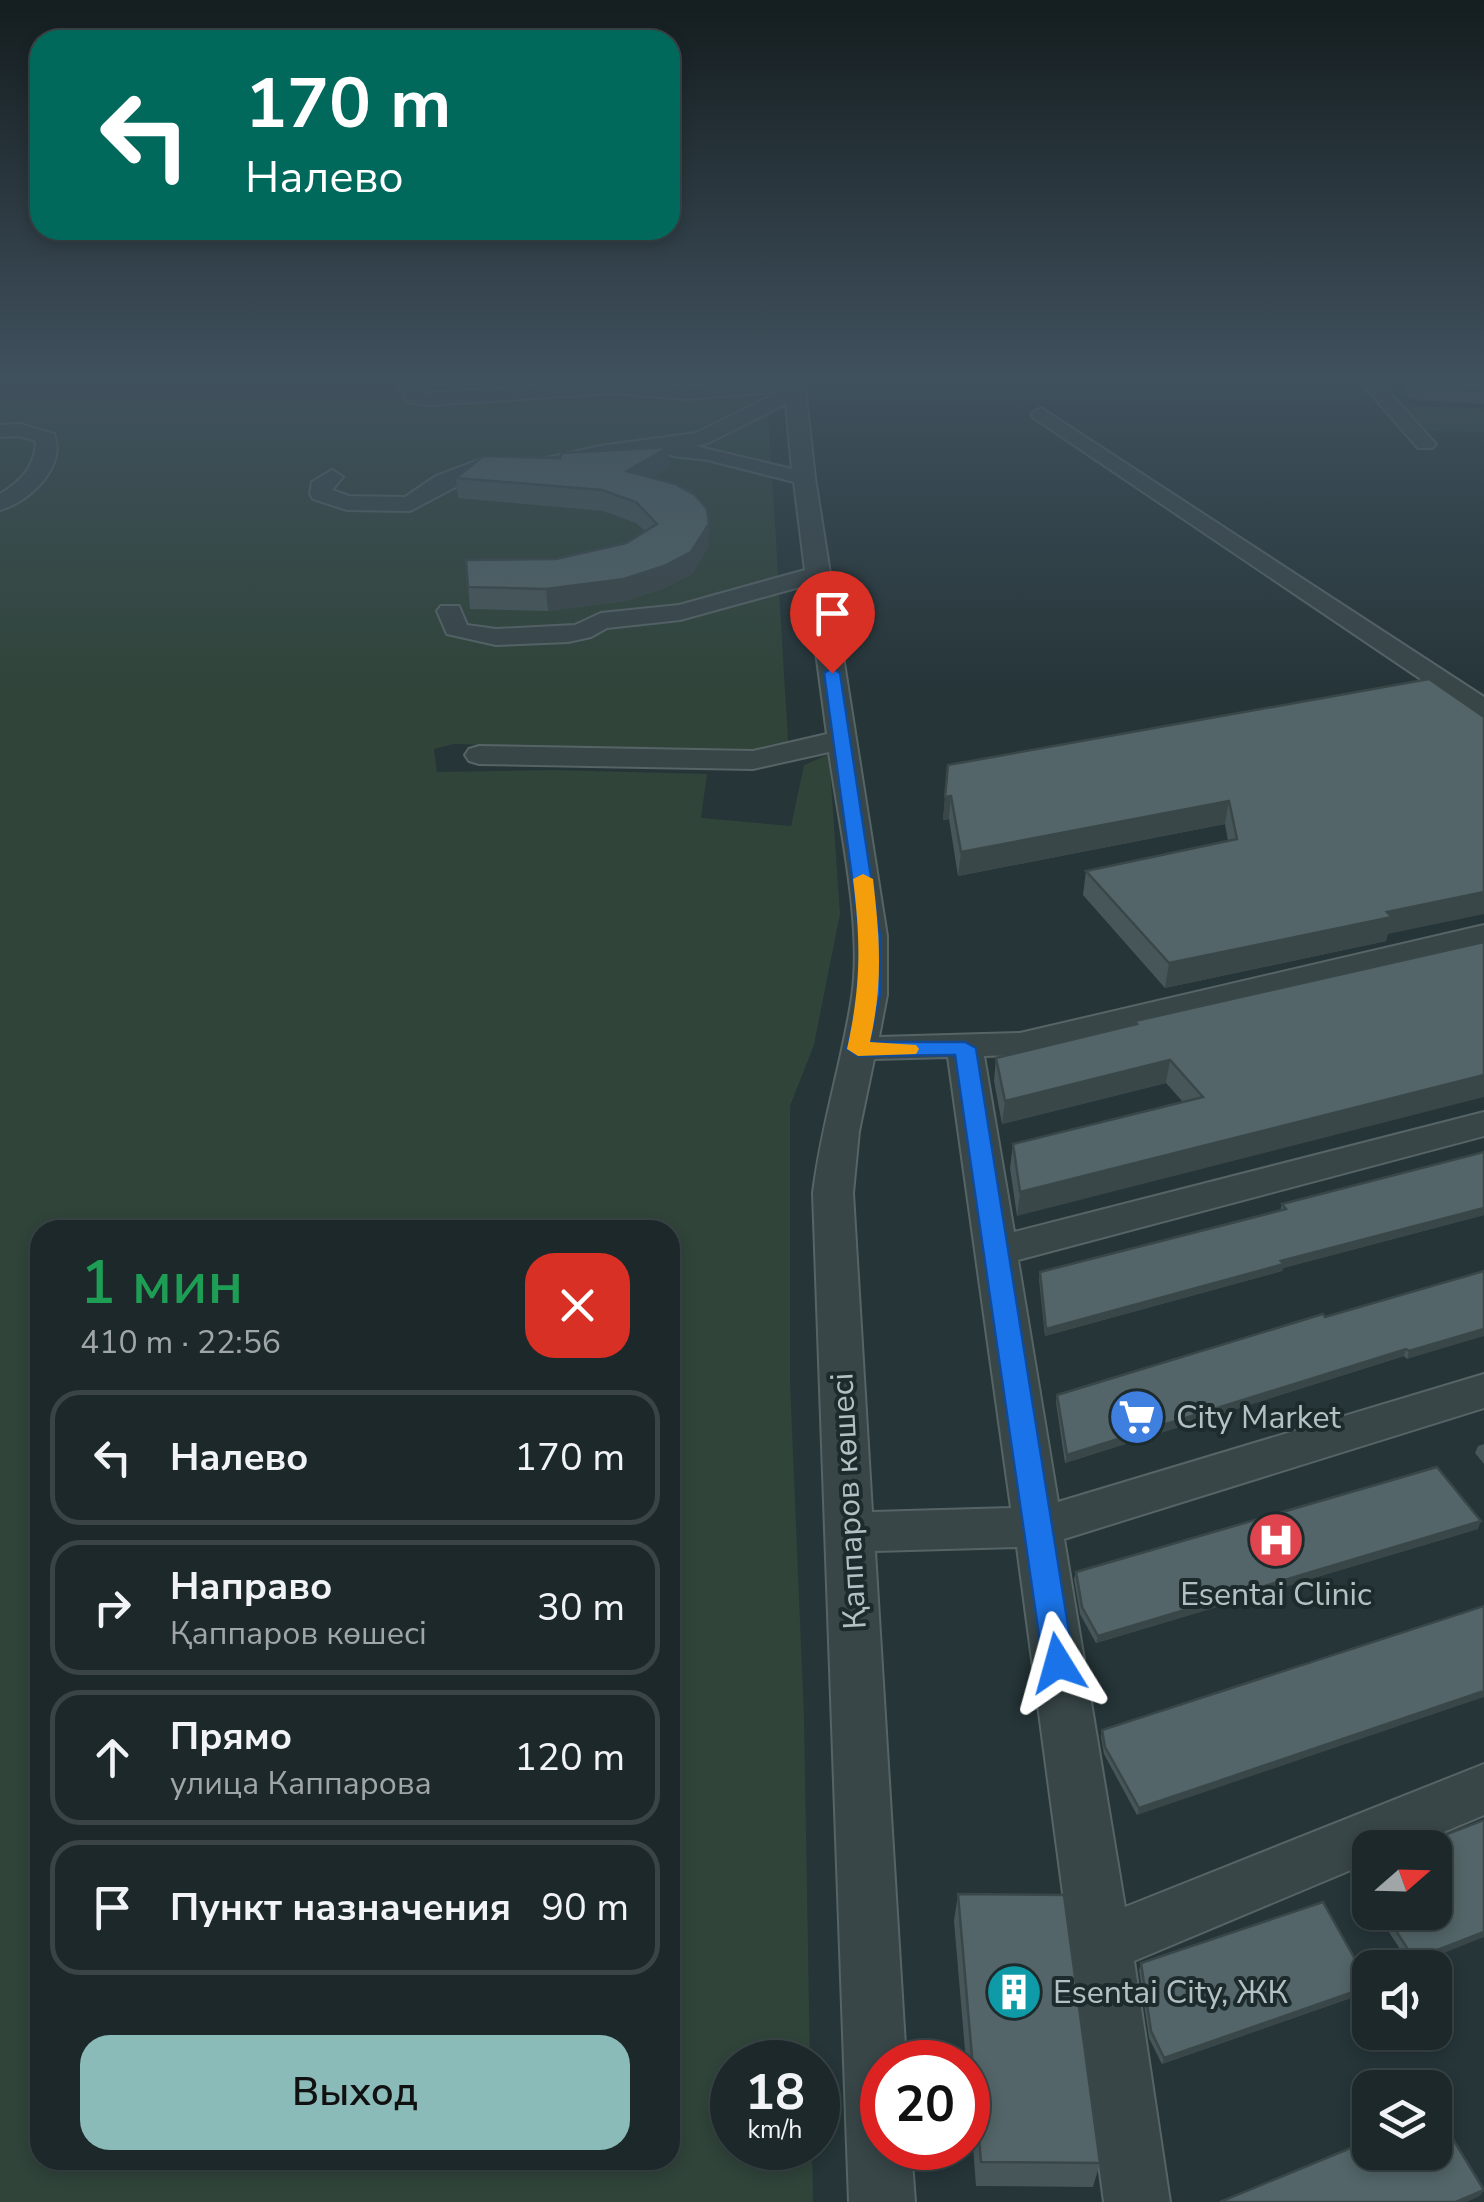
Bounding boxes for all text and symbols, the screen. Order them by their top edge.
text: 170 m [245,56,451,152]
icon: left [80,70,210,200]
text: Налево [245,147,404,208]
pin [790,571,875,674]
icon: arrive [805,586,860,641]
text: 1 мин [80,1242,243,1324]
button: close [525,1253,630,1358]
text: 410 m · 22:56 [80,1321,281,1364]
street label: Қаппаров көшесі [820,1372,877,1630]
supermarket icon: City Market [1107,1387,1167,1447]
place label: City Market [1176,1396,1341,1439]
icon: left [85,1430,140,1485]
text: Налево [170,1432,309,1483]
text: 170 m [514,1432,625,1483]
hospital icon: Esentai Clinic [1246,1510,1306,1570]
text: Направо [170,1561,332,1612]
place label: Esentai Clinic [1180,1573,1372,1616]
icon: right [85,1580,140,1635]
text: 30 m [537,1582,625,1633]
position arrow [1006,1611,1110,1715]
text: Қаппаров көшесі [170,1612,427,1655]
text: Прямо [170,1711,292,1762]
icon: ahead [85,1730,140,1785]
text: 120 m [514,1732,625,1783]
text: улица Каппарова [170,1762,432,1805]
north arrow [1352,1830,1452,1930]
map controls [1352,1830,1452,2170]
icon: arrive [85,1880,140,1935]
text: Пункт назначения [170,1882,511,1933]
text: 90 m [541,1882,629,1933]
button: sound [1352,1950,1452,2050]
building icon: Esentai City, ЖК [984,1962,1044,2022]
place label: Esentai City, ЖК [1053,1971,1289,2014]
button: Выход [80,2035,630,2150]
speed limit sign: 20 [860,2040,990,2170]
text: 18 [745,2058,805,2127]
button: layers [1352,2070,1452,2170]
text: km/h [747,2113,803,2147]

